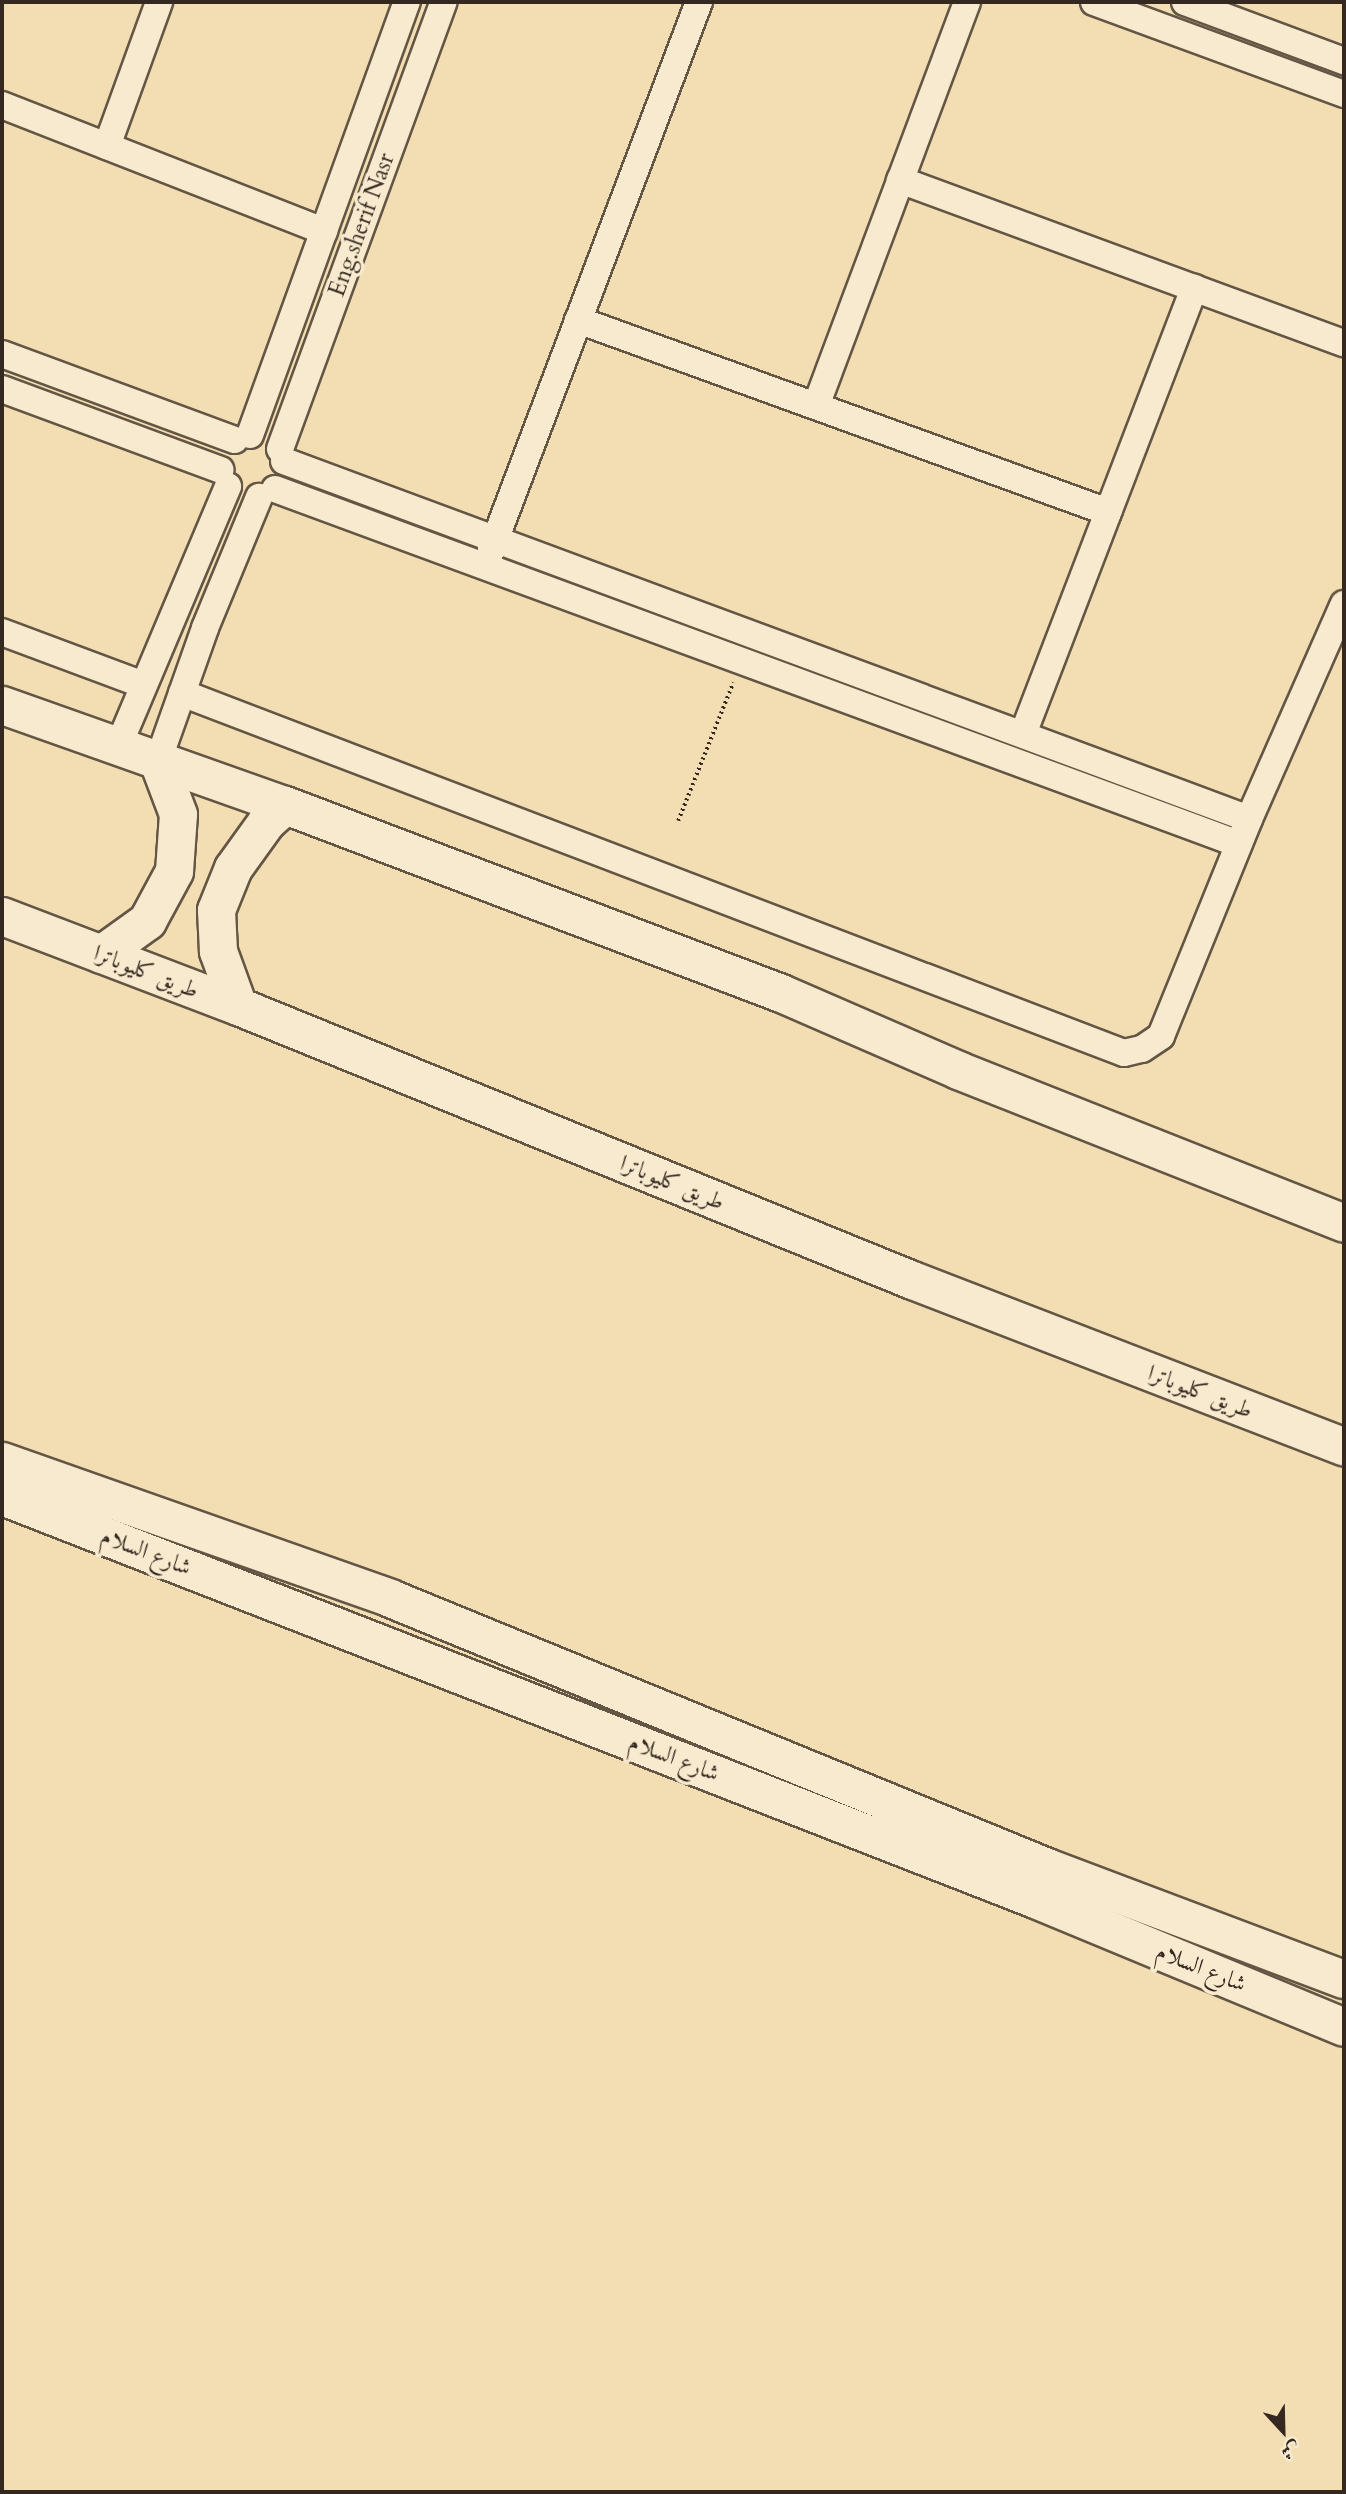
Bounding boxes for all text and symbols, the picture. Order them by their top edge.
street label: Eng.sherif Nasr [323,150,401,300]
street label: طريق كليوباترا [90,939,202,1005]
street label: طريق كليوباترا [616,1150,728,1216]
street label: طريق كليوباترا [1144,1359,1256,1425]
street label: شارع السلام [97,1522,195,1582]
street label: شارع السلام [625,1728,723,1788]
street label: شارع السلام [1152,1938,1250,1998]
north arrow [1248,2396,1318,2466]
text: ش [1277,2435,1304,2466]

